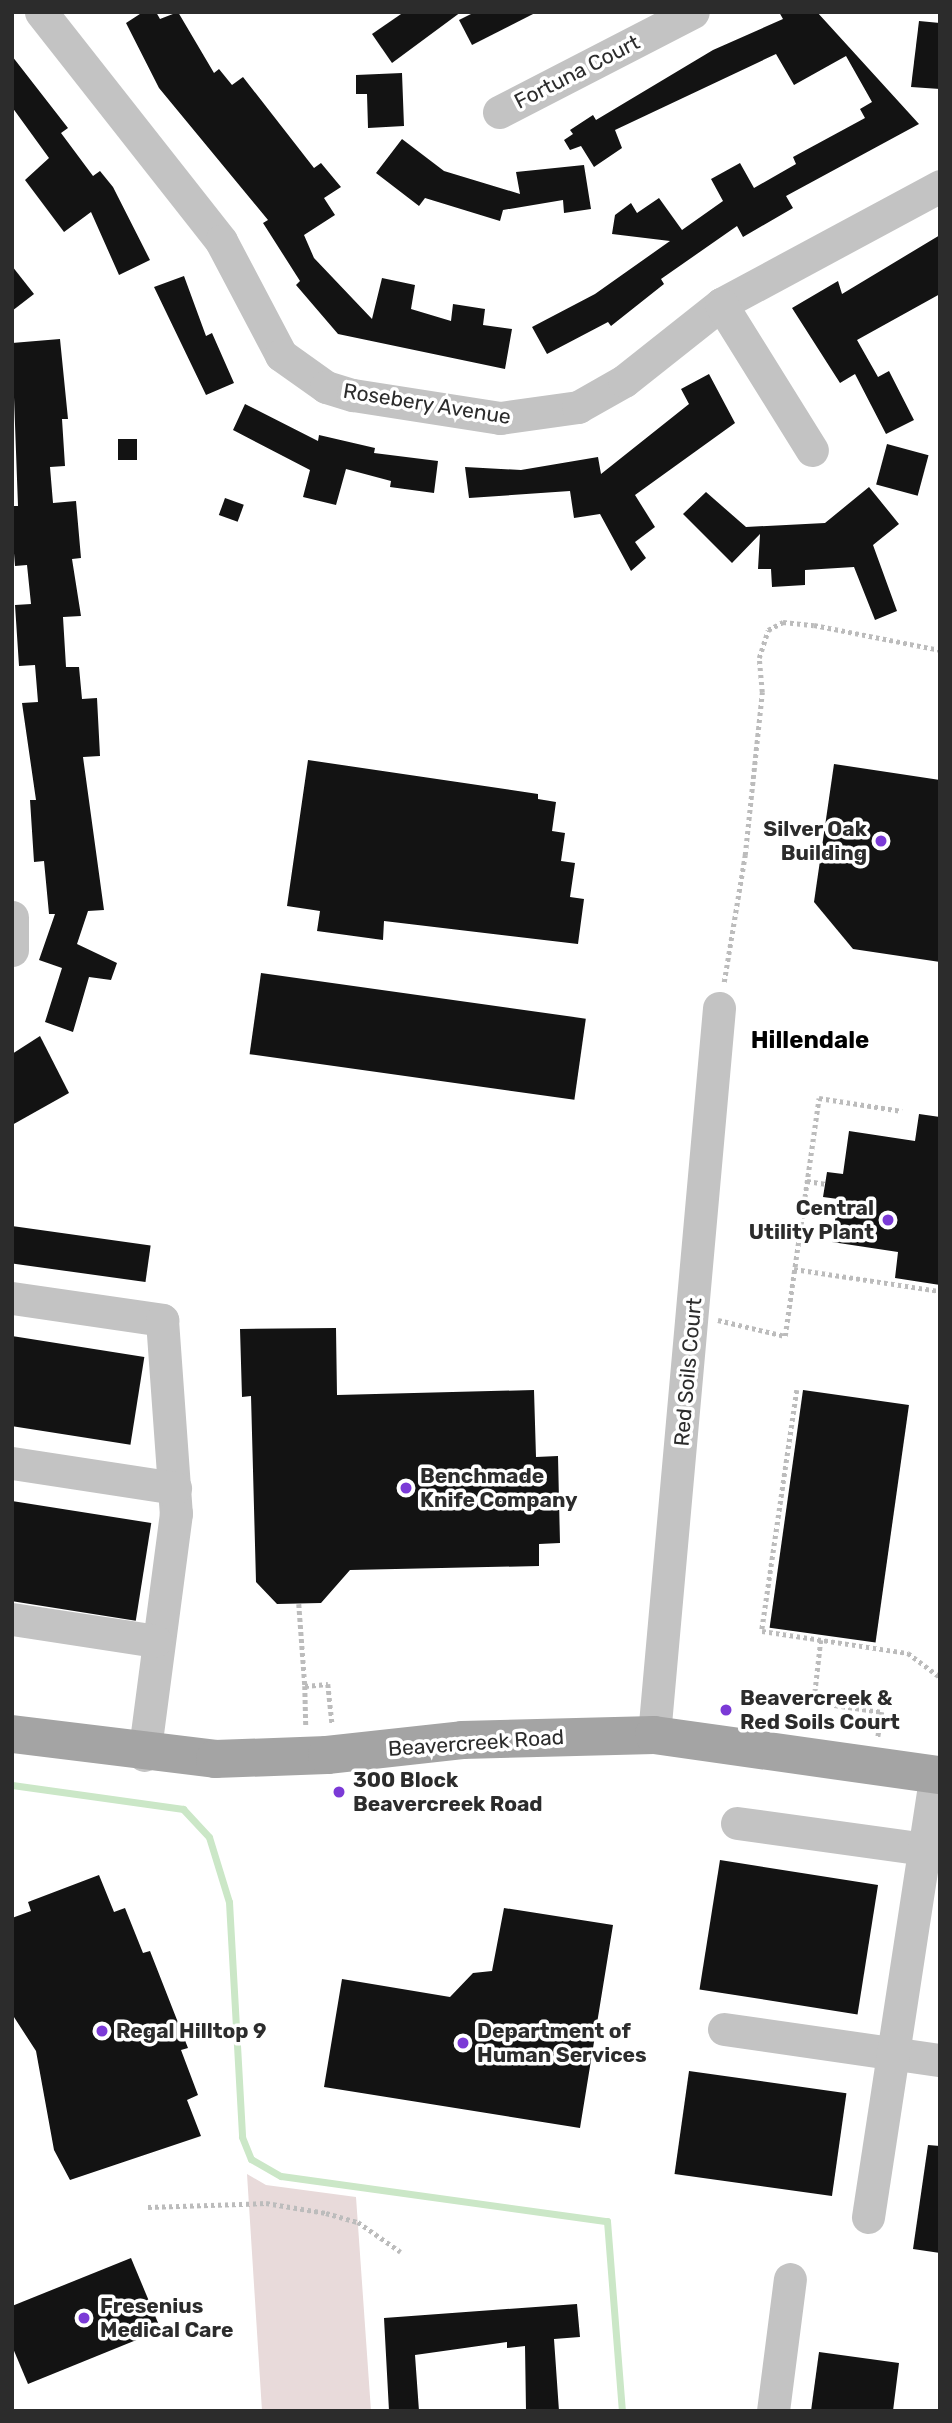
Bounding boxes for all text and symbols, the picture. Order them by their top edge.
street label: Fortuna Court [510,30,644,114]
street label: Rosebery Avenue [341,378,513,430]
place label: Silver Oak Building [763,816,867,866]
marker: Silver Oak Building [873,833,889,849]
district label: Hillendale [751,1027,869,1055]
place label: Central Utility Plant [748,1195,874,1245]
marker: Central Utility Plant [880,1212,896,1228]
street label: Red Soils Court [669,1297,707,1447]
place label: Benchmade Knife Company [420,1463,578,1513]
marker: Benchmade Knife Company [398,1480,414,1496]
place label: Beavercreek & Red Soils Court [740,1685,900,1735]
marker: Beavercreek & Red Soils Court [718,1702,734,1718]
street label: Beavercreek Road [387,1724,565,1762]
place label: 300 Block Beavercreek Road [353,1767,543,1817]
marker: 300 Block Beavercreek Road [331,1784,347,1800]
place label: Regal Hilltop 9 [116,2018,267,2044]
place label: Department of Human Services [477,2018,647,2068]
marker: Regal Hilltop 9 [94,2023,110,2039]
marker: Department of Human Services [455,2035,471,2051]
place label: Fresenius Medical Care [100,2293,233,2343]
marker: Fresenius Medical Care [74,2308,94,2328]

